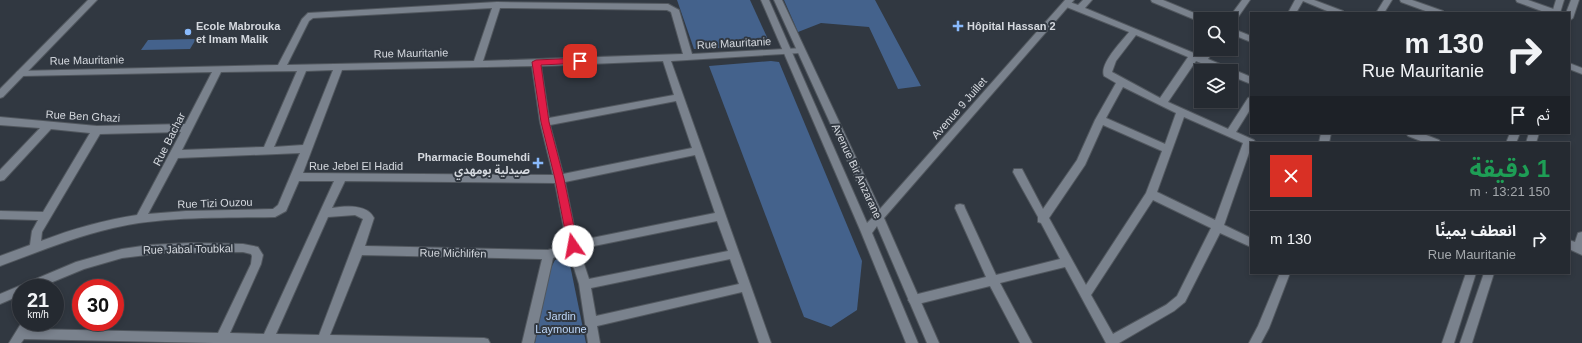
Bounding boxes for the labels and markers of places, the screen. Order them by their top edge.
place label: Ecole Mabrouka et Imam Malik [196,20,281,45]
marker: Hôpital Hassan 2 [952,20,964,32]
place label: Hôpital Hassan 2 [967,20,1056,32]
marker: Ecole Mabrouka et Imam Malik [183,27,193,37]
pin [563,44,597,78]
place label: Pharmacie Boumehdi صيدلية بومهدي [418,151,530,180]
marker: Pharmacie Boumehdi صيدلية بومهدي [533,158,543,168]

